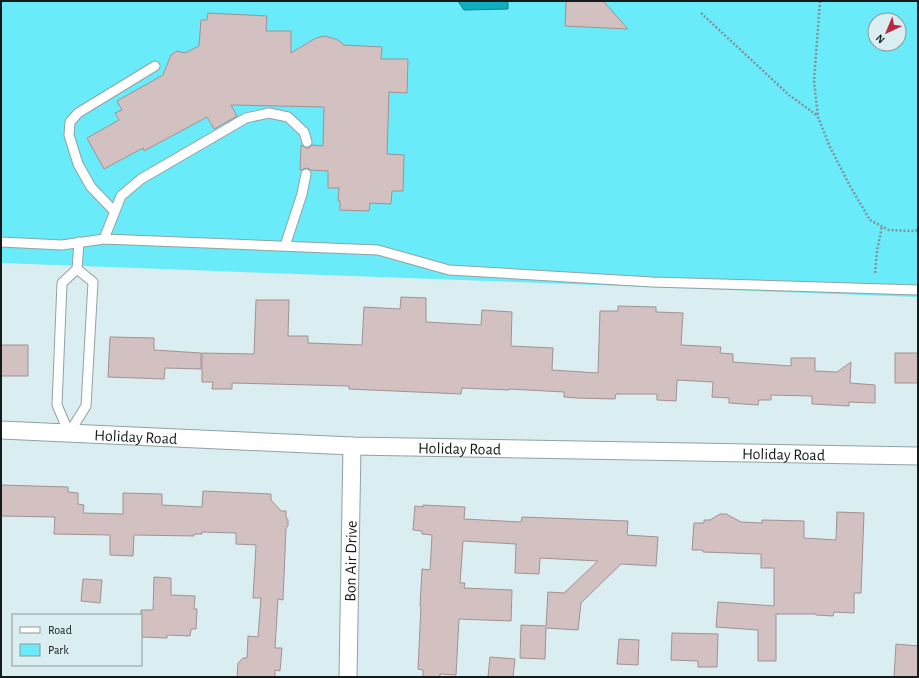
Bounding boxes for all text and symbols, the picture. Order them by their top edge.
north arrow [867,12,907,52]
text: N [874,32,887,45]
street label: Holiday Road [94,427,178,447]
street label: Holiday Road [418,440,501,458]
street label: Holiday Road [742,446,825,464]
street label: Bon Air Drive [342,520,360,602]
legend [12,614,142,666]
text: Road [48,624,72,636]
text: Park [48,644,69,656]

